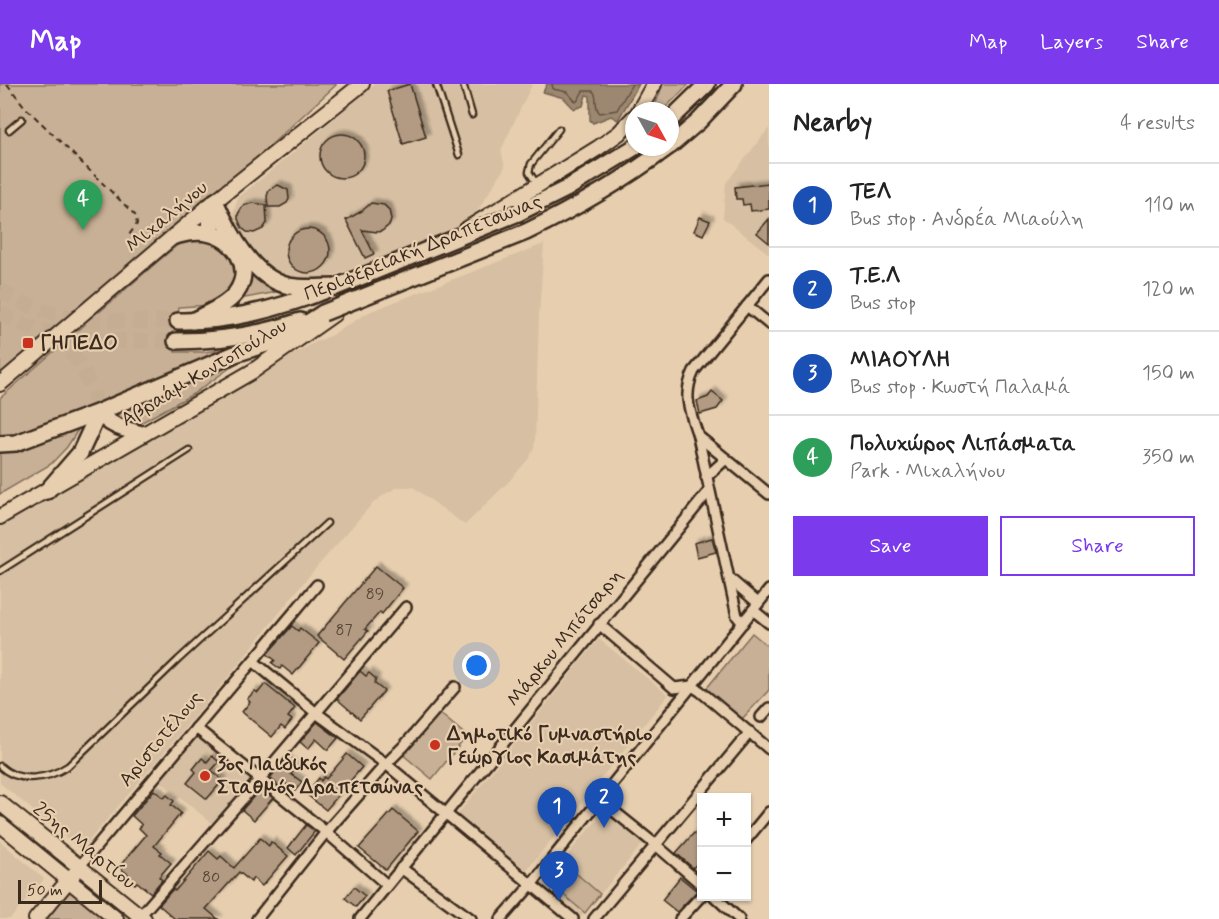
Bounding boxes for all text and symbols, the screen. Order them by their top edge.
text: Map [30,24,81,61]
text: Map [969,28,1007,56]
text: Layers [1040,28,1103,56]
text: Share [1136,28,1189,56]
north arrow [625,102,679,156]
text: Nearby [793,106,872,140]
text: 4 results [1120,110,1195,137]
street label: Μιχαλήνου [120,175,214,259]
text: ΤΕΛ [850,178,891,206]
pin: 4 [64,180,103,230]
street label: Περιφερειακή Δραπετσώνας [300,188,546,308]
text: 1 [808,192,817,219]
text: 110 m [1144,192,1195,219]
text: Bus stop · Ανδρέα Μιαούλη [850,206,1084,233]
text: Τ.Ε.Λ [850,262,900,290]
text: 2 [808,276,817,303]
text: 120 m [1142,276,1195,303]
text: Bus stop [850,290,916,317]
street label: Αβραάμ Κοντοπούλου [116,313,292,433]
place label: ΓΗΠΕΔΟ [40,330,118,357]
marker: ΓΗΠΕΔΟ [21,336,35,350]
text: ΜΙΑΟΥΛΗ [850,346,951,374]
text: 3 [808,360,817,387]
text: 150 m [1142,360,1195,387]
text: Bus stop · Κωστή Παλαμά [850,374,1070,401]
text: Πολυχώρος Λιπάσματα [850,430,1076,458]
text: 4 [807,444,818,471]
text: 350 m [1142,444,1195,471]
text: Park · Μιχαλήνου [850,458,1005,485]
button: Save [793,516,988,576]
button: Share [1000,516,1195,576]
street label: Μάρκου Μπότσαρη [501,563,629,713]
house number: 89 [366,584,384,605]
house number: 87 [335,620,353,641]
your location [462,651,491,680]
street label: Αριστοτέλους [113,685,209,793]
place label: Δημοτικό Γυμναστήριο Γεώργιος Κασιμάτης [446,721,652,771]
marker: Δημοτικό Γυμναστήριο Γεώργιος Κασιμάτης [428,738,442,752]
place label: 3ος Παιδικός Σταθμός Δραπετσώνας [217,751,423,801]
marker: 3ος Παιδικός Σταθμός Δραπετσώνας [198,769,212,783]
pin: 2 [584,778,624,828]
pin: 1 [538,788,576,837]
map controls [697,793,751,901]
button: + [697,793,751,847]
street label: 25ης Μαρτίου [27,796,141,896]
button: − [697,847,751,901]
pin: 3 [540,852,578,901]
house number: 80 [202,867,220,888]
scale bar [18,877,102,904]
text: 50 m [27,880,63,901]

